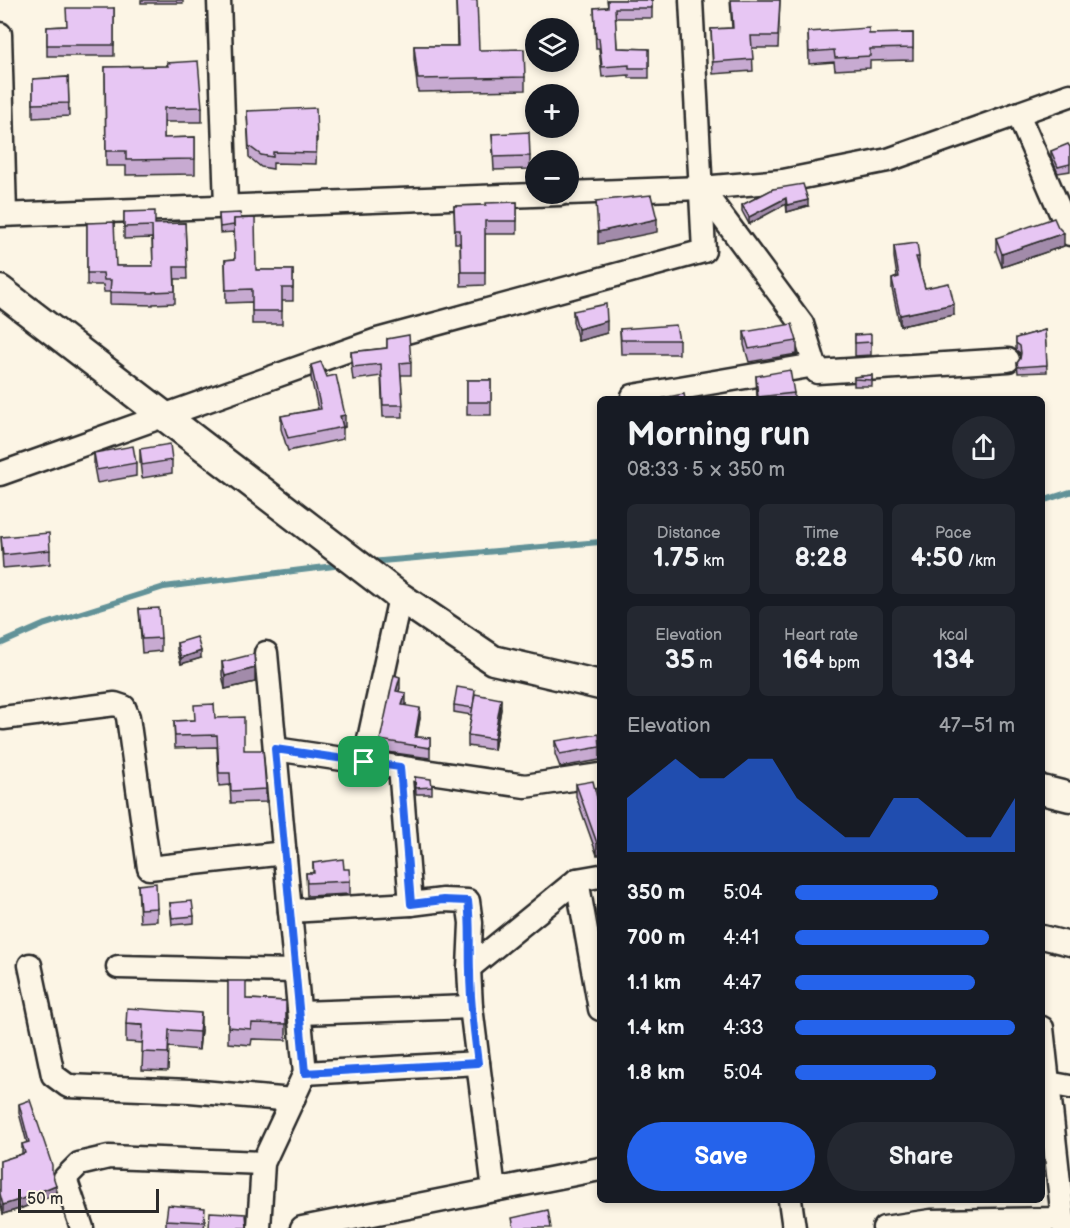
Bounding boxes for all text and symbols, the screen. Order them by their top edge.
map controls [525,18,579,204]
button: layers [525,18,579,72]
button: + [525,84,579,138]
button: − [525,150,579,204]
text: Morning run [627,415,810,455]
button: share [952,416,1015,479]
text: 08:33 · 5 × 350 m [627,458,785,482]
text: Distance [657,524,721,543]
text: Time [803,524,839,543]
text: Pace [935,524,972,543]
text: 1.75 [653,543,699,574]
text: 8:28 [794,543,848,574]
text: 4:50 [911,543,963,574]
text: km [699,552,724,571]
text: /km [963,552,996,571]
text: Elevation [655,626,722,645]
text: Heart rate [784,626,858,645]
text: kcal [939,626,968,645]
text: 35 [665,645,695,676]
text: 164 [782,645,824,676]
text: 134 [933,645,974,676]
text: m [695,654,713,673]
text: bpm [824,654,860,673]
text: Elevation [627,714,710,738]
text: 47–51 m [939,714,1015,738]
pin [338,736,389,787]
icon: arrive [347,745,380,778]
text: 350 m [627,881,685,905]
text: 5:04 [723,881,762,905]
text: 700 m [627,926,685,950]
text: 4:41 [723,926,759,950]
text: 1.1 km [627,971,681,995]
text: 4:47 [723,971,761,995]
text: 1.4 km [627,1016,685,1040]
text: 4:33 [723,1016,764,1040]
text: 1.8 km [627,1061,685,1085]
text: 5:04 [723,1061,762,1085]
button: Save [627,1122,815,1191]
button: Share [827,1122,1015,1191]
scale bar [18,1186,159,1214]
text: 50 m [27,1190,63,1209]

